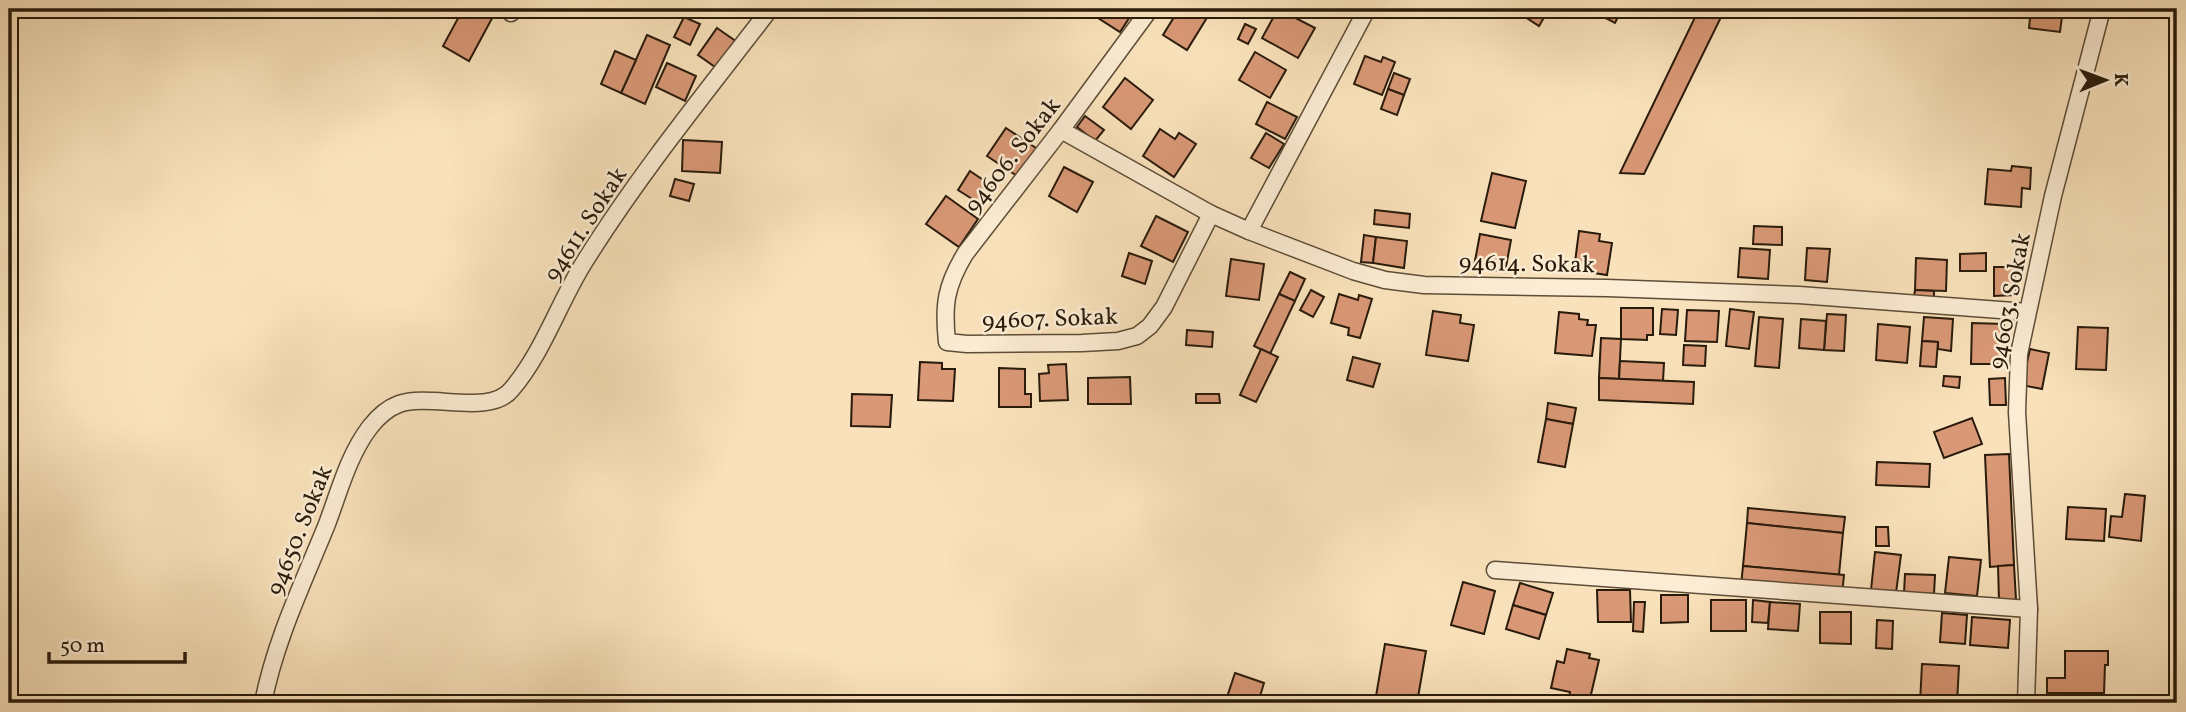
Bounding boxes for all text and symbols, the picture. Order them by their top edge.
north arrow [2070,46,2140,116]
text: K [2107,73,2133,87]
street label: 94606. Sokak [957,91,1070,222]
street label: 94611. Sokak [537,161,637,289]
street label: 94603. Sokak [1981,230,2041,373]
street label: 94614. Sokak [1459,247,1595,283]
street label: 94607. Sokak [981,301,1119,339]
street label: 94650. Sokak [259,460,342,601]
scale bar [49,621,186,665]
text: 50 m [60,632,105,661]

